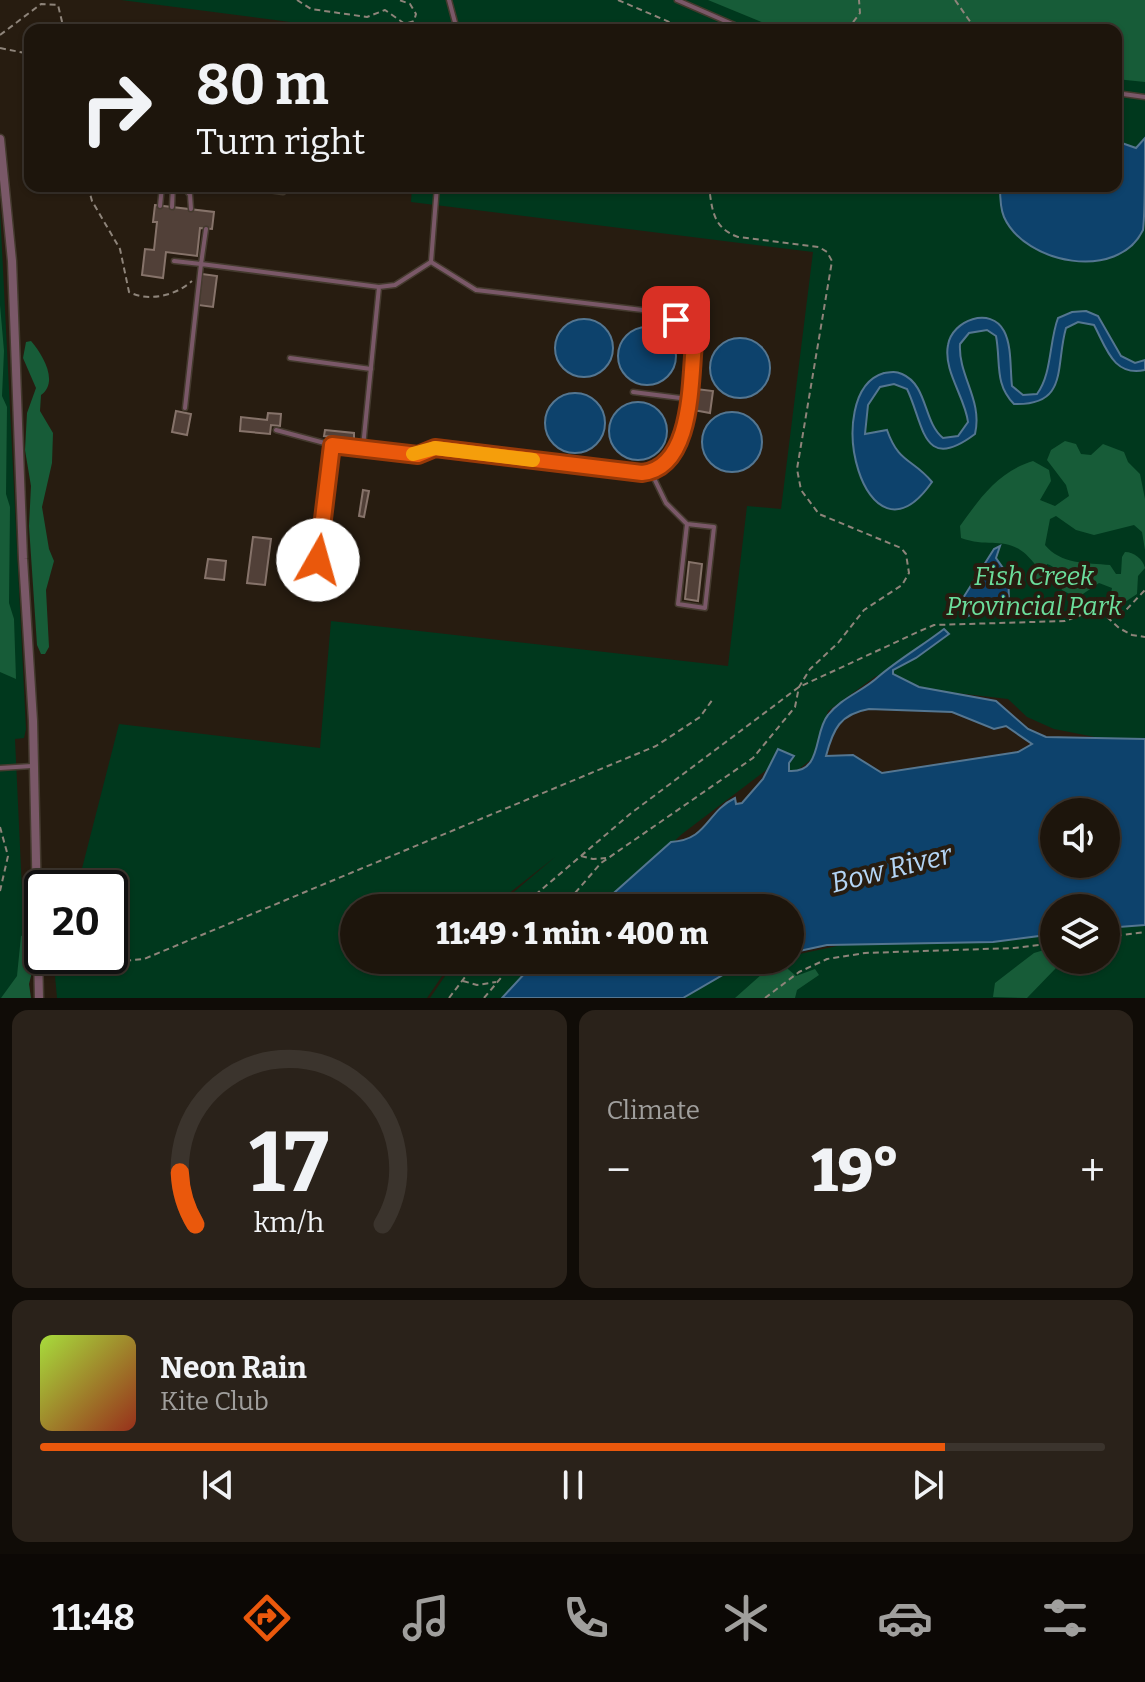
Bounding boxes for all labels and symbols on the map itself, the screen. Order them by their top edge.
pin [642,286,710,354]
position arrow [276,518,360,602]
park label: Fish Creek Provincial Park [946,561,1123,622]
water label: Bow River [827,837,957,899]
speed limit sign: 20 [24,870,128,974]

